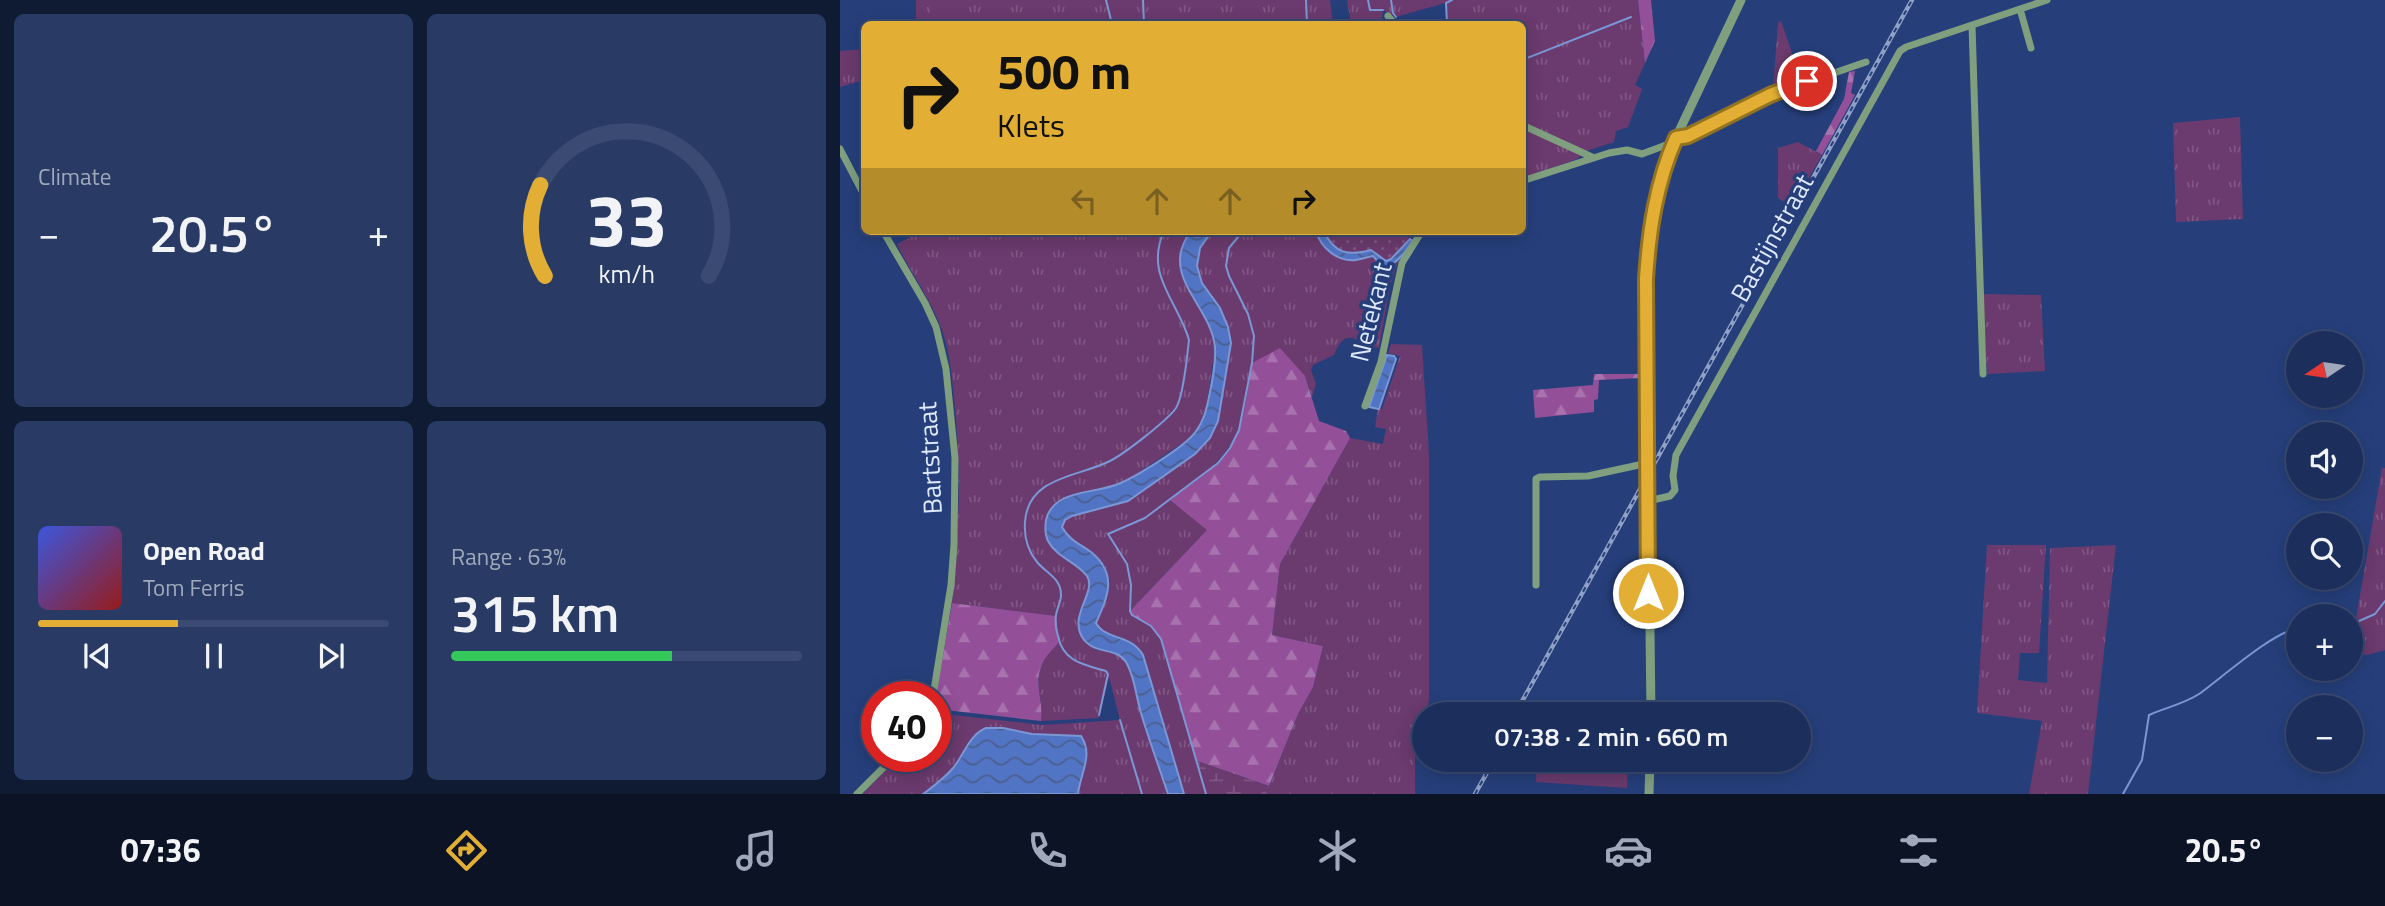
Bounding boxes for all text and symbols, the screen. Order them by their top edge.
text: 500 m [997,33,1131,108]
icon: right [882,49,973,140]
pin [1777,51,1837,111]
icon: arrive [1788,62,1826,100]
text: Klets [997,101,1065,149]
text: Climate [38,159,111,194]
text: 33 [586,165,667,275]
street label: Bastijnstraat [1720,167,1823,309]
icon: left [1065,182,1103,220]
icon: ahead [1138,182,1176,220]
icon: ahead [1211,182,1249,220]
icon: right [1284,182,1322,220]
text: 20.5° [149,193,278,272]
text: − [38,204,59,262]
text: + [368,204,389,262]
text: km/h [598,255,655,293]
street label: Netekant [1339,258,1402,366]
north arrow [2286,331,2362,408]
map controls [2286,331,2363,772]
street label: Bartstraat [907,401,952,515]
button: sound [2286,422,2363,499]
button: search [2286,513,2363,590]
text: Open Road [143,531,265,570]
text: Range · 63% [451,539,566,574]
position arrow [1611,556,1685,630]
text: Tom Ferris [143,570,244,605]
text: 315 km [451,573,619,652]
button: + [2286,604,2363,681]
icon: previous [78,637,116,675]
icon: pause [195,637,233,675]
icon: next [312,637,350,675]
speed limit sign: 40 [861,681,952,772]
button: − [2286,695,2363,772]
text: 07:38 · 2 min · 660 m [1495,717,1728,756]
text: 07:36 [121,826,201,874]
icon: directions [442,826,491,875]
icon: music [732,826,781,875]
icon: phone [1023,826,1072,875]
icon: climate [1313,826,1362,875]
icon: car [1604,826,1653,875]
icon: filters [1894,826,1943,875]
text: 20.5° [2184,826,2264,874]

